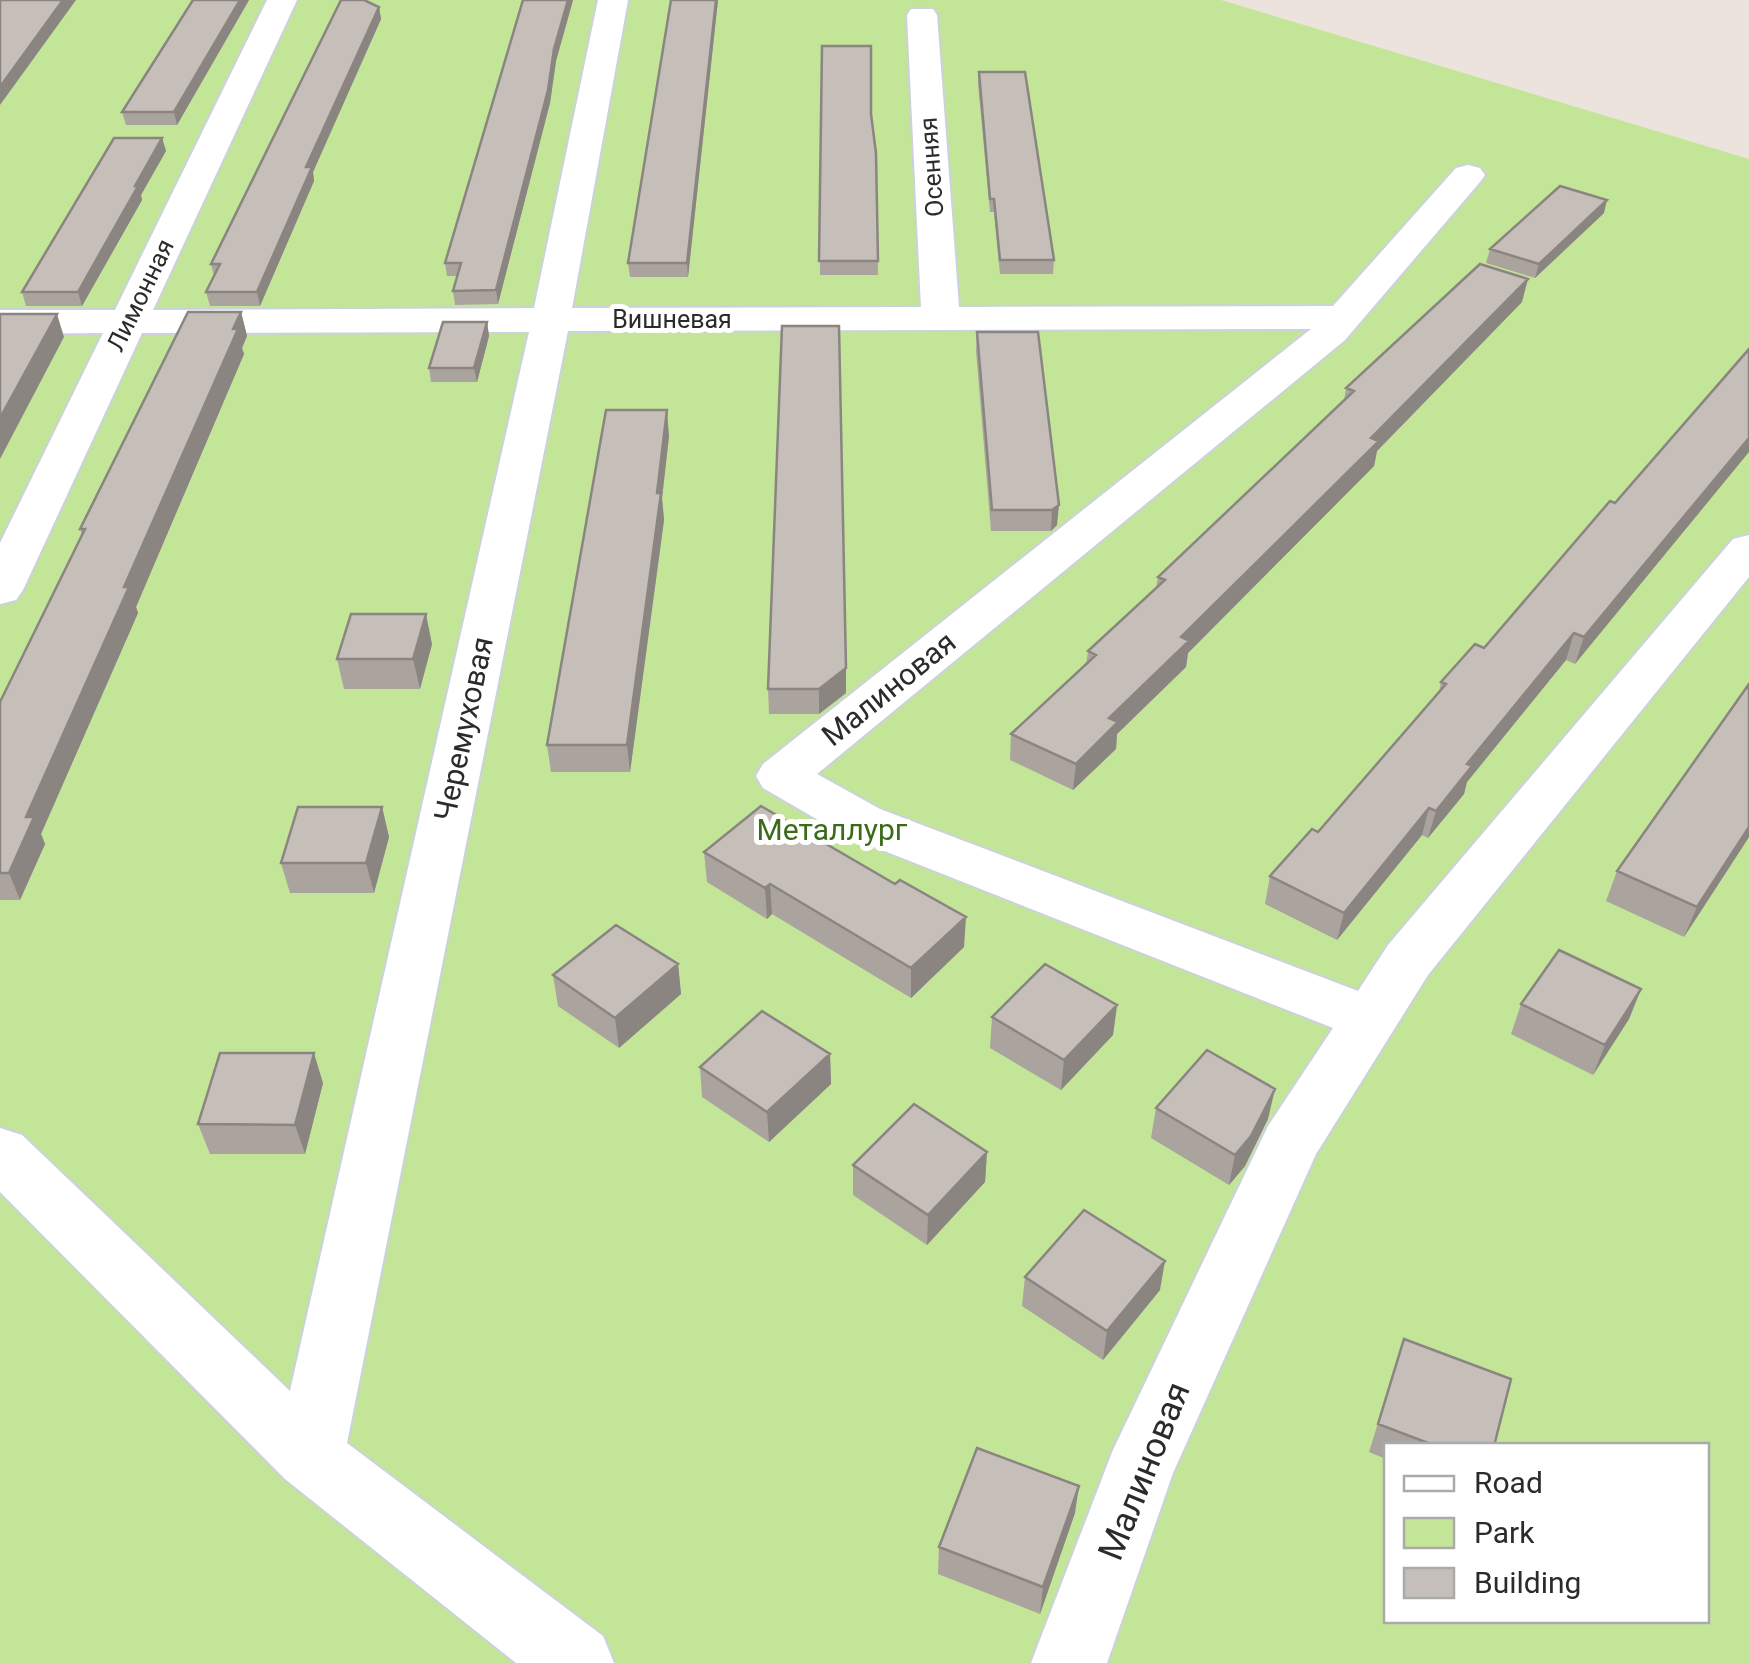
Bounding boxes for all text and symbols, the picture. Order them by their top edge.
street label: Осенняя [914,116,949,218]
street label: Лимонная [101,234,180,356]
street label: Вишневая [612,305,732,334]
street label: Малиновая [815,624,962,753]
street label: Черемуховая [427,634,500,824]
park label: Металлург [757,812,908,847]
street label: Малиновая [1090,1376,1199,1566]
legend [1384,1443,1709,1623]
text: Road [1474,1465,1543,1500]
text: Park [1474,1515,1535,1550]
text: Building [1474,1565,1581,1600]

